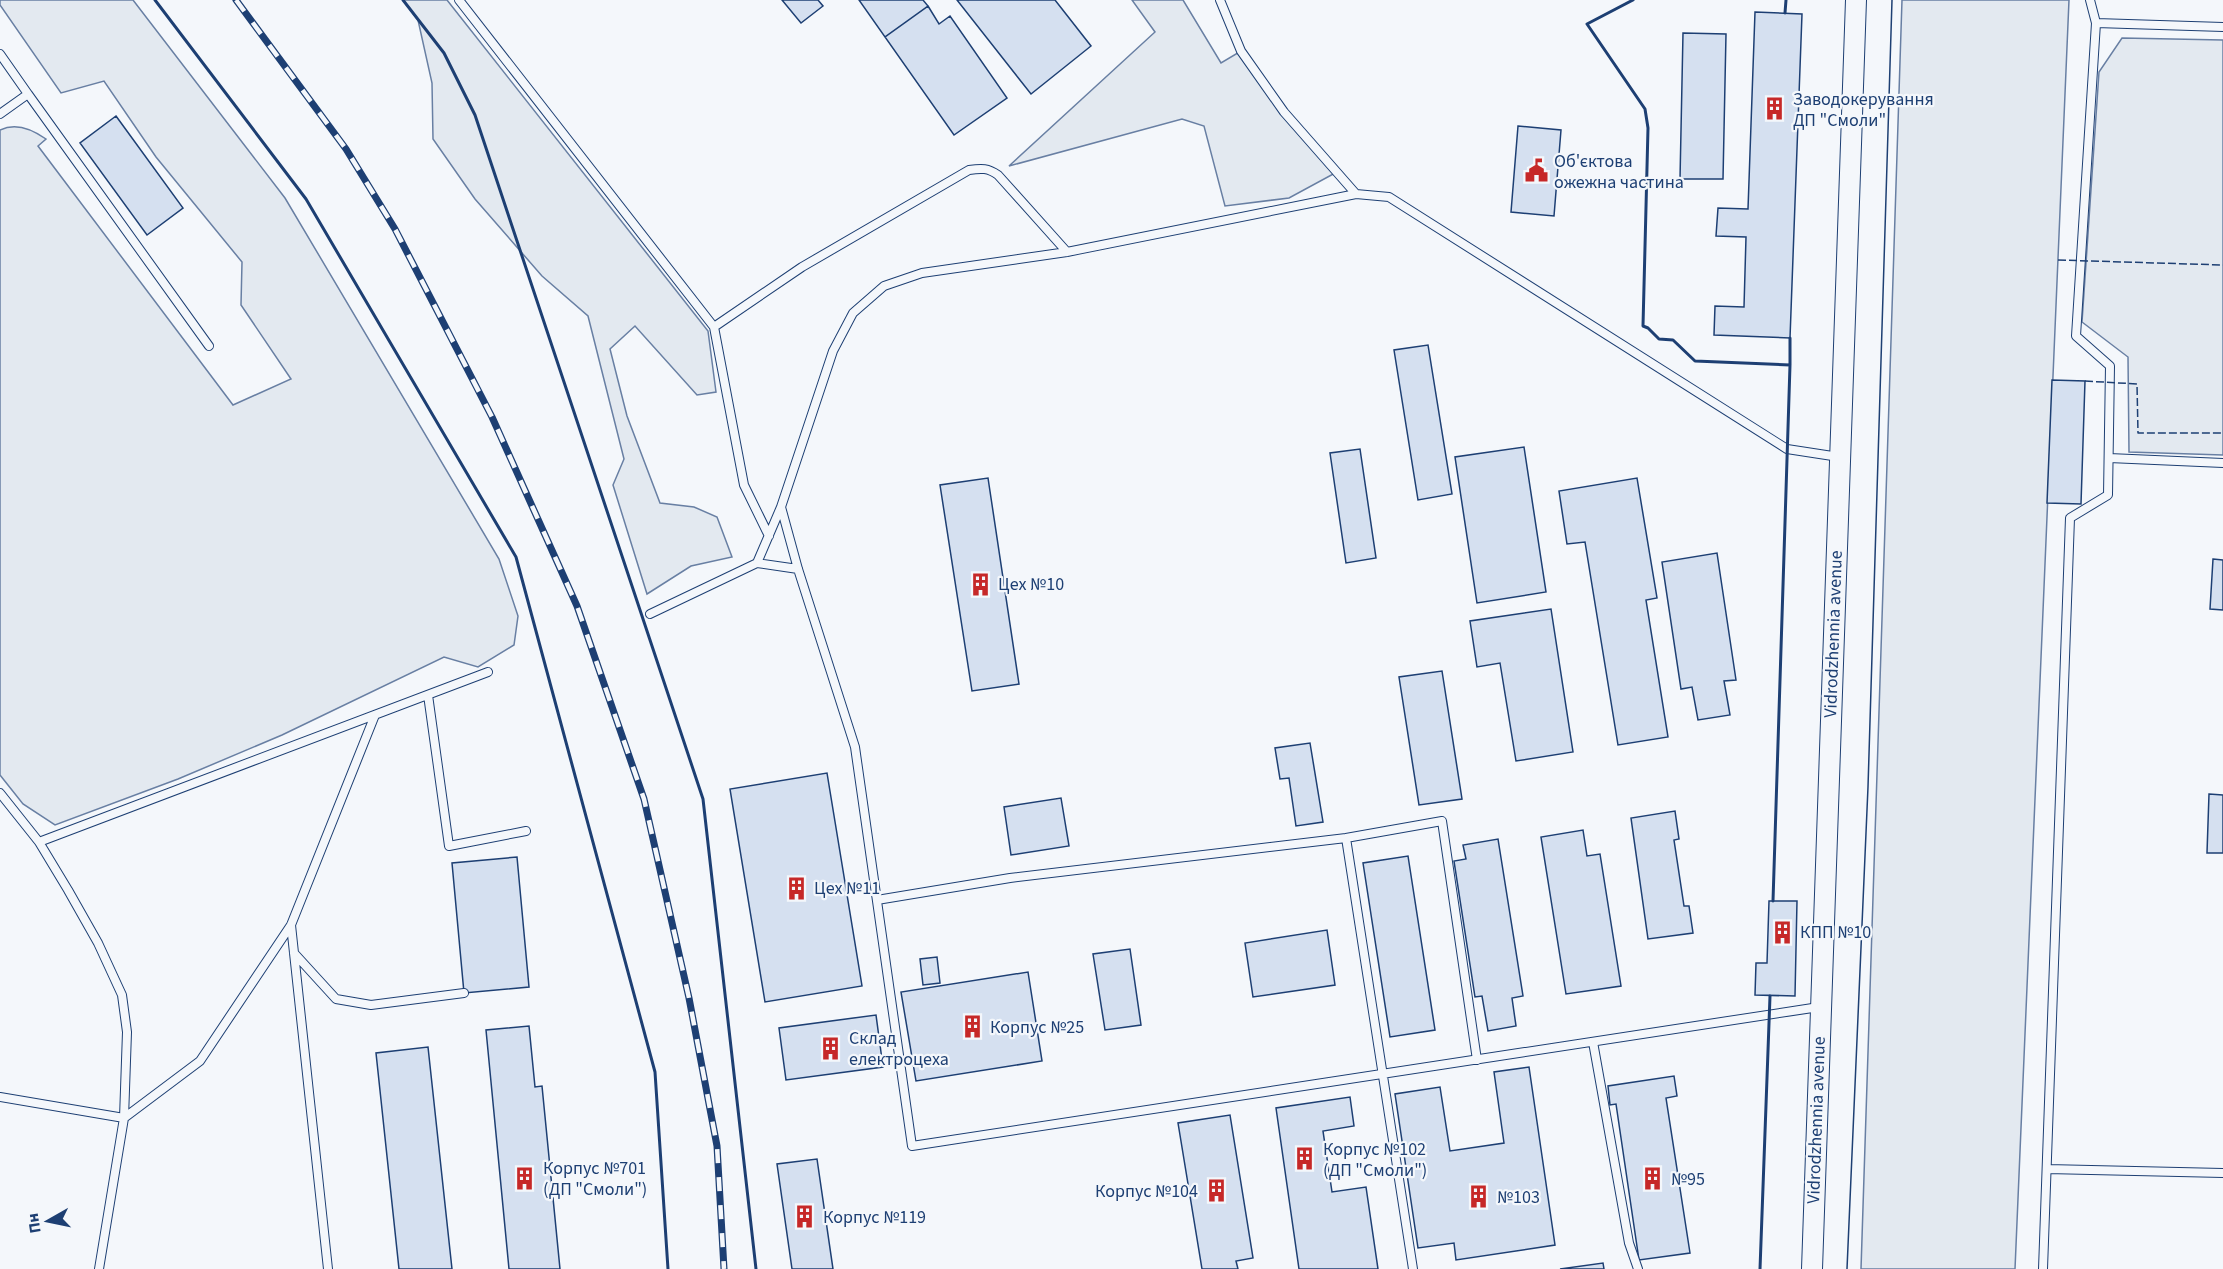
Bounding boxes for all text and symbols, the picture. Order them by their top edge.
place label: Заводокерування ДП "Смоли" [1793,87,1934,133]
building icon: Заводокерування ДП "Смоли" [1762,96,1788,122]
place label: Об'єктова ожежна частина [1554,149,1684,195]
public building icon: Об'єктова ожежна частина [1523,158,1549,184]
street label: Vidrodzhennia avenue [1818,550,1849,718]
building icon: Цех №10 [967,571,993,597]
place label: Цех №10 [998,572,1064,597]
building icon: Цех №11 [783,875,809,901]
place label: Цех №11 [814,876,880,901]
building icon: КПП №10 [1769,919,1795,945]
place label: КПП №10 [1800,920,1871,945]
building icon: Корпус №25 [959,1014,985,1040]
place label: Корпус №25 [990,1015,1084,1040]
place label: Склад електроцеха [849,1026,949,1072]
building icon: Склад електроцеха [818,1035,844,1061]
street label: Vidrodzhennia avenue [1801,1036,1832,1204]
place label: Корпус №102 (ДП "Смоли") [1323,1137,1427,1183]
building icon: Корпус №102 (ДП "Смоли") [1292,1146,1318,1172]
place label: Корпус №701 (ДП "Смоли") [543,1156,647,1202]
building icon: Корпус №701 (ДП "Смоли") [512,1165,538,1191]
building icon: №95 [1640,1166,1666,1192]
place label: №95 [1671,1167,1705,1192]
building icon: Корпус №104 [1203,1178,1229,1204]
place label: Корпус №104 [1095,1179,1198,1204]
building icon: №103 [1466,1184,1492,1210]
place label: №103 [1497,1185,1540,1210]
north arrow [18,1191,78,1251]
building icon: Корпус №119 [792,1204,818,1230]
place label: Корпус №119 [823,1205,926,1230]
text: Пн [22,1212,47,1235]

